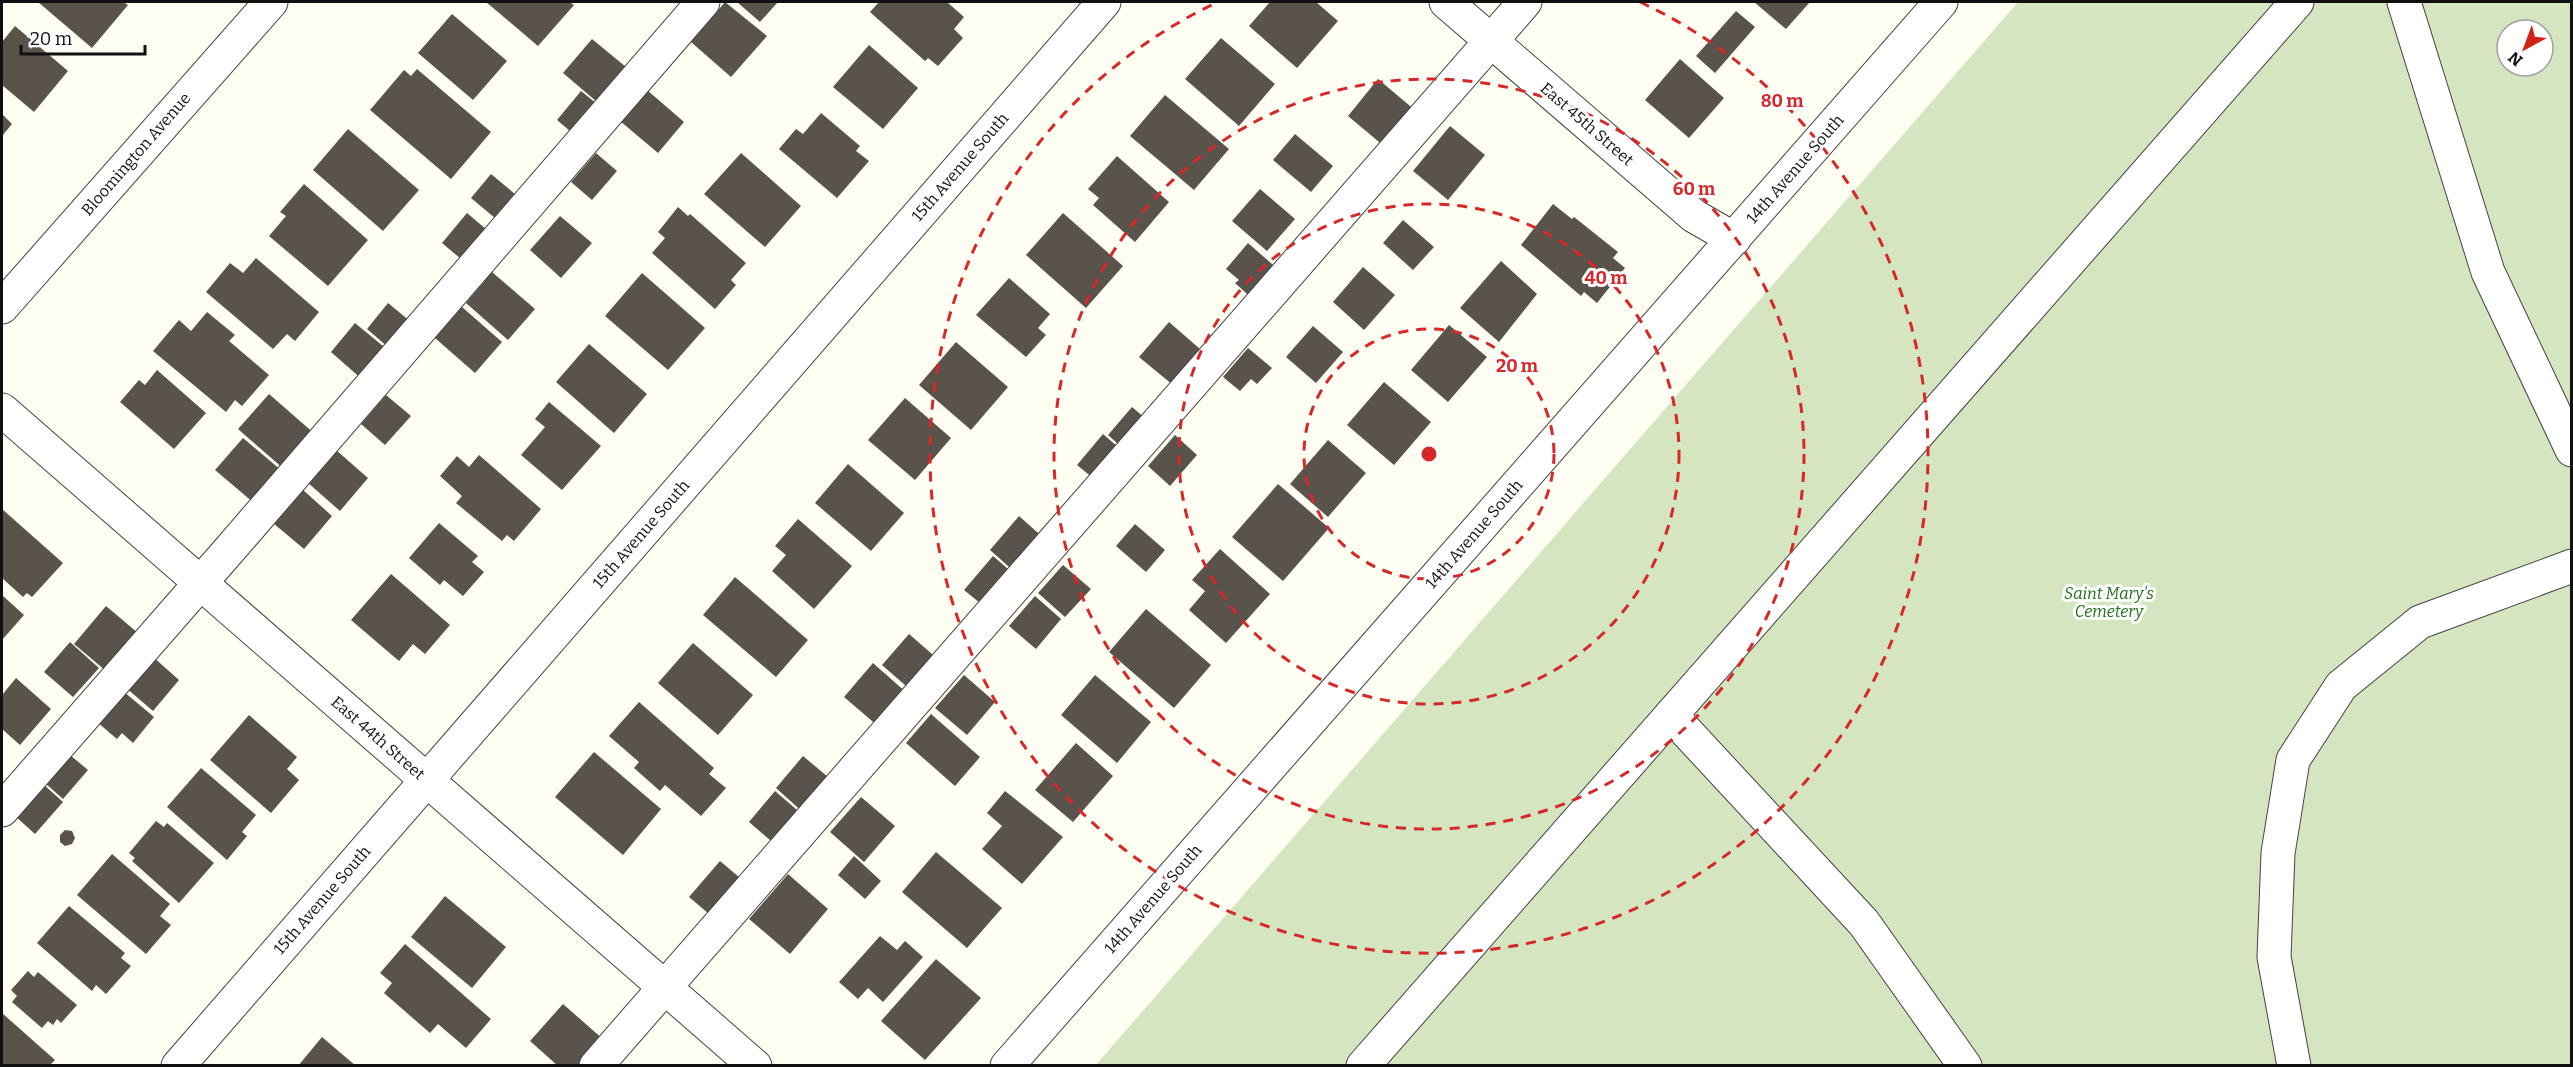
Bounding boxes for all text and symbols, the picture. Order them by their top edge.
scale bar [21,18,146,56]
north arrow [2495,18,2555,78]
text: 20 m [30,28,72,50]
text: N [2505,48,2526,70]
street label: East 45th Street [1537,78,1637,170]
street label: Bloomington Avenue [77,89,195,219]
text: 80 m [1761,90,1803,112]
street label: 15th Avenue South [908,109,1012,225]
street label: 14th Avenue South [1743,111,1848,227]
text: 60 m [1673,178,1715,200]
text: 40 m [1585,267,1627,289]
text: 20 m [1496,355,1538,377]
centre of rings [1419,444,1439,464]
street label: 15th Avenue South [589,476,693,592]
street label: 14th Avenue South [1422,476,1527,592]
park label: Saint Mary's Cemetery [2064,584,2154,621]
street label: East 44th Street [327,692,429,784]
street label: 14th Avenue South [1101,841,1206,957]
street label: 15th Avenue South [270,842,374,958]

